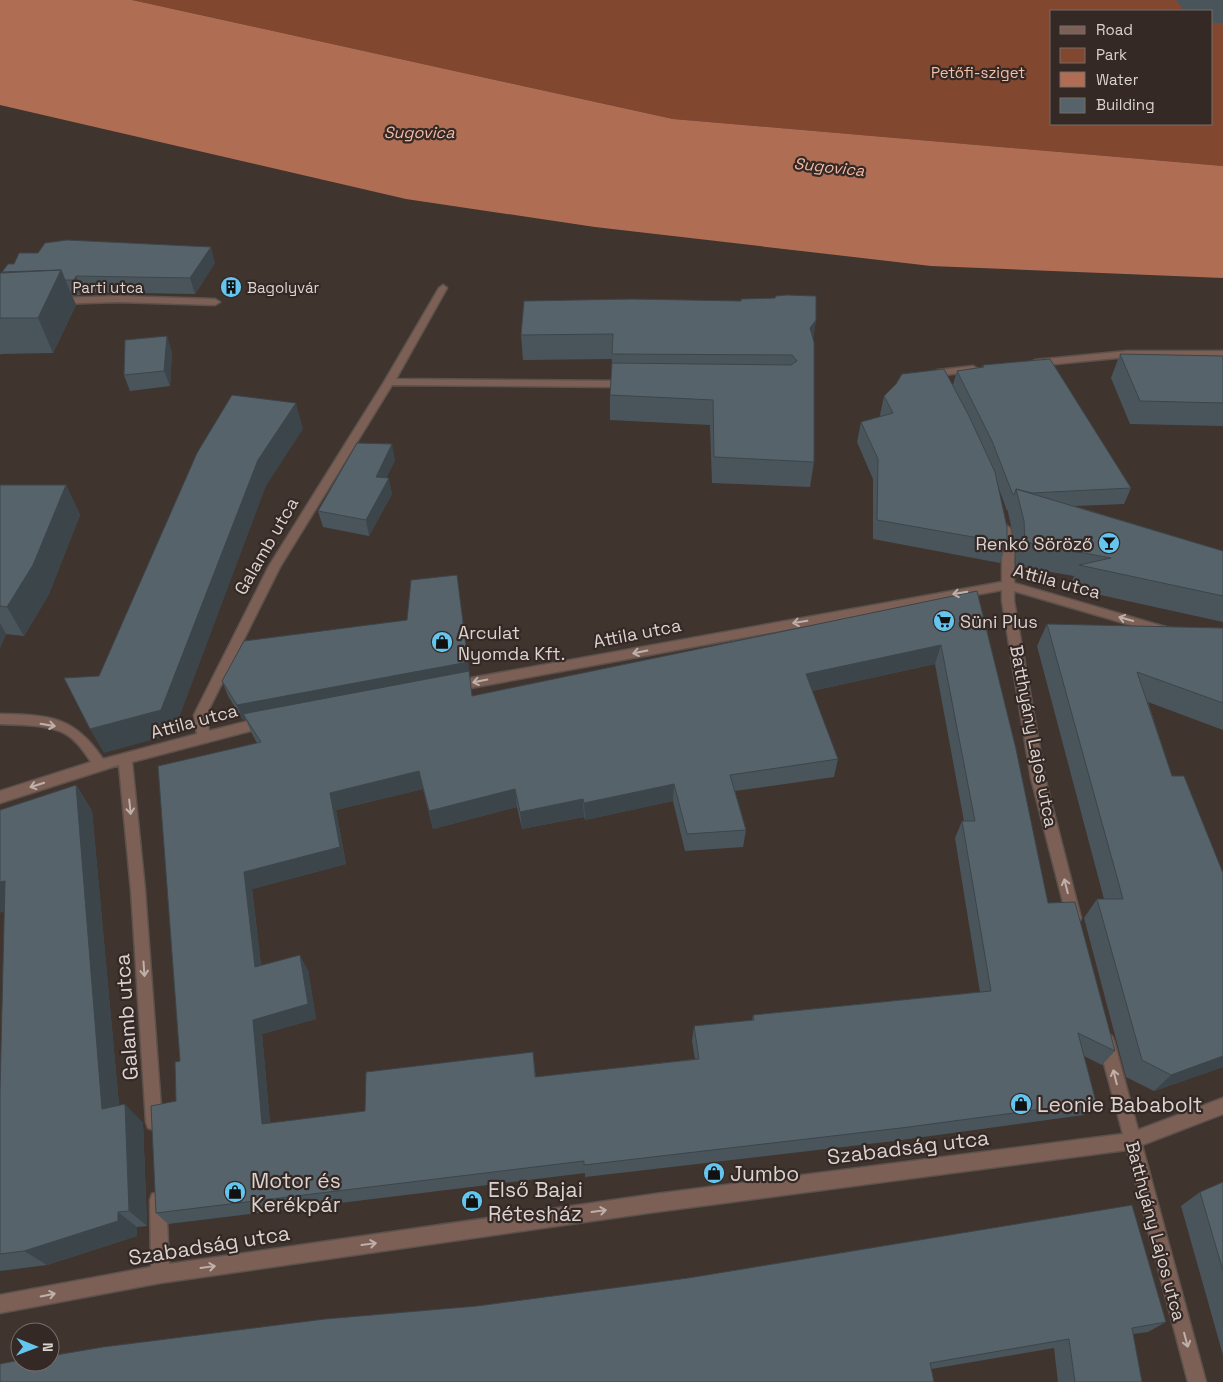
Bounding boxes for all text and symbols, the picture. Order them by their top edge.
legend [1050,10,1213,125]
text: Road [1096,20,1133,39]
text: Park [1096,45,1127,64]
park label: Petőfi-sziget [931,63,1025,82]
text: Water [1096,70,1139,89]
text: Building [1096,95,1155,114]
water label: Sugovica [384,122,455,143]
water label: Sugovica [793,153,866,181]
building icon: Bagolyvár [219,275,243,299]
street label: Parti utca [73,278,144,297]
place label: Bagolyvár [247,278,320,297]
street label: Galamb utca [229,493,303,599]
bar icon: Renkó Söröző [1097,531,1121,555]
place label: Renkó Söröző [975,532,1093,555]
street label: Attila utca [1011,558,1103,604]
one-way arrow [952,589,968,599]
supermarket icon: Süni Plus [932,609,956,633]
place label: Süni Plus [960,610,1038,633]
street label: Attila utca [591,613,683,653]
one-way arrow [1118,614,1134,624]
one-way arrow [792,617,808,627]
place label: Arculat Nyomda Kft. [458,621,565,665]
shop icon: Arculat Nyomda Kft. [430,630,454,654]
street label: Batthyány Lajos utca [1005,643,1063,829]
one-way arrow [632,647,648,657]
one-way arrow [473,677,489,687]
street label: Attila utca [148,698,240,744]
one-way arrow [40,720,56,730]
one-way arrow [29,781,45,791]
one-way arrow [125,799,135,815]
one-way arrow [1061,878,1070,894]
street label: Galamb utca [108,953,144,1081]
one-way arrow [139,960,148,976]
one-way arrow [1110,1069,1119,1085]
place label: Leonie Bababolt [1037,1091,1203,1118]
shop icon: Leonie Bababolt [1009,1092,1033,1116]
street label: Szabadság utca [825,1124,991,1170]
street label: Batthyány Lajos utca [1121,1139,1191,1323]
place label: Jumbo [730,1160,799,1187]
shop icon: Jumbo [702,1161,726,1185]
place label: Motor és Kerékpár [251,1167,341,1218]
place label: Első Bajai Rétesház [488,1176,583,1227]
shop icon: Motor és Kerékpár [223,1180,247,1204]
shop icon: Első Bajai Rétesház [460,1189,484,1213]
one-way arrow [591,1206,607,1216]
street label: Szabadság utca [126,1219,292,1271]
one-way arrow [360,1239,376,1249]
one-way arrow [200,1262,216,1272]
one-way arrow [40,1290,56,1300]
north arrow [10,1322,60,1372]
one-way arrow [1181,1332,1191,1348]
text: N [39,1342,57,1352]

